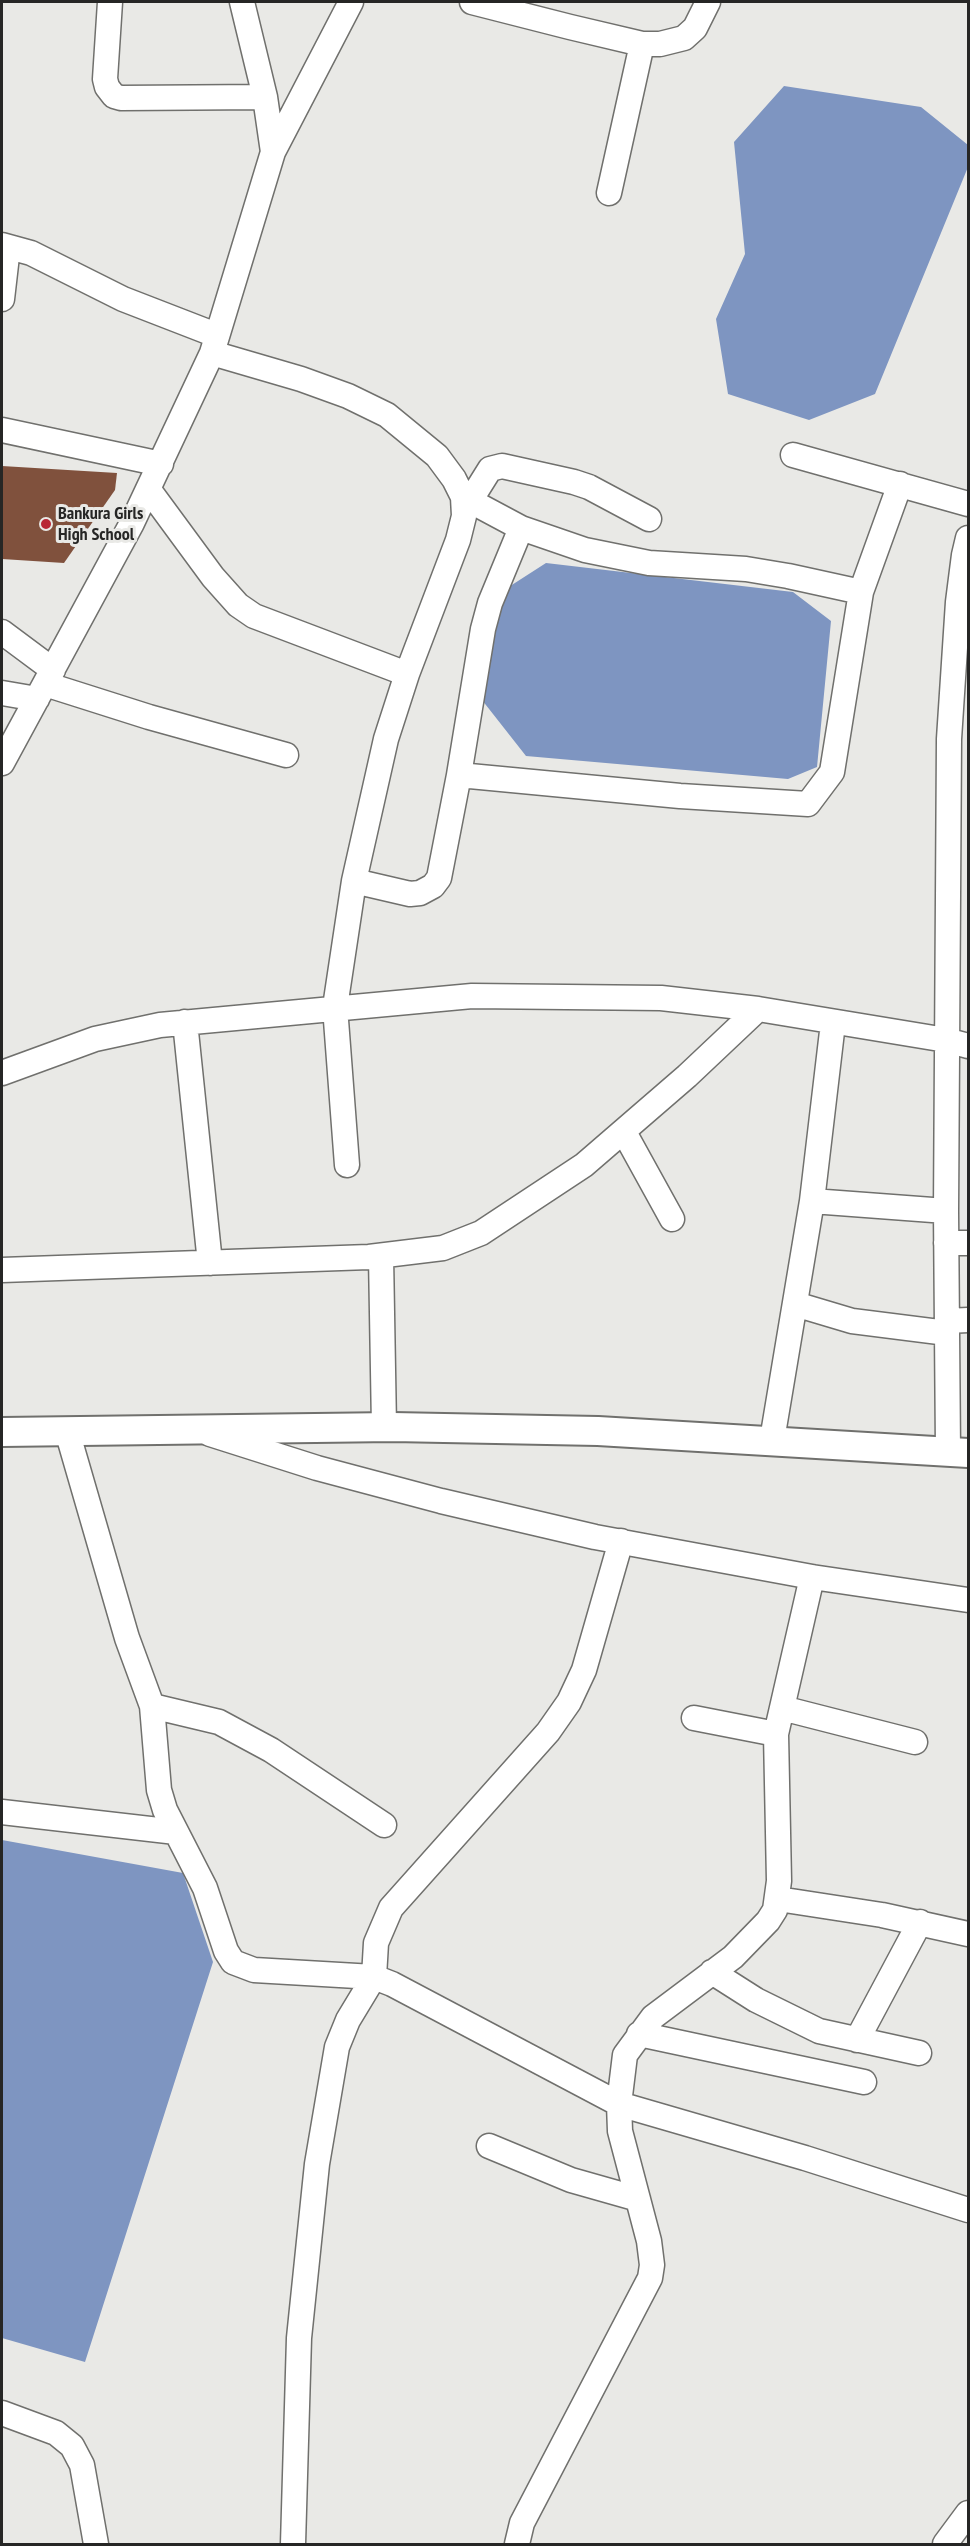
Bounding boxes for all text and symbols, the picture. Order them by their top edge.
place label: Bankura Girls High School [58,503,143,546]
marker: Bankura Girls High School [39,517,53,531]

